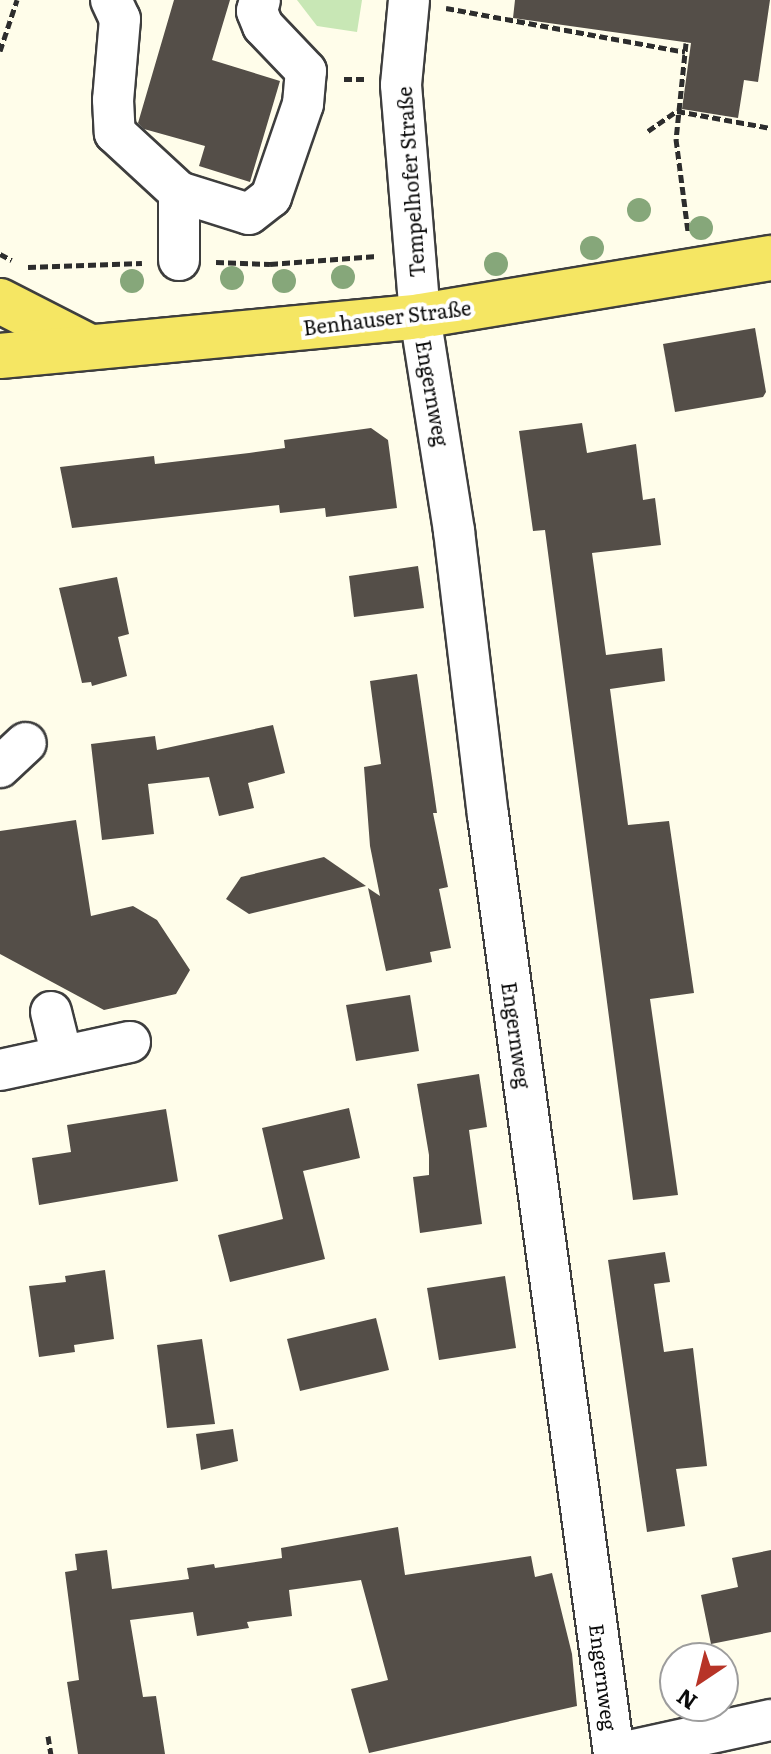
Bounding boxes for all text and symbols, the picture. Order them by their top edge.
street label: Tempelhofer Straße [391,86,429,278]
street label: Benhauser Straße [302,295,472,339]
street label: Engernweg [412,338,454,448]
street label: Engernweg [498,980,536,1090]
street label: Engernweg [586,1622,622,1732]
north arrow [659,1642,739,1722]
text: N [669,1682,703,1719]

